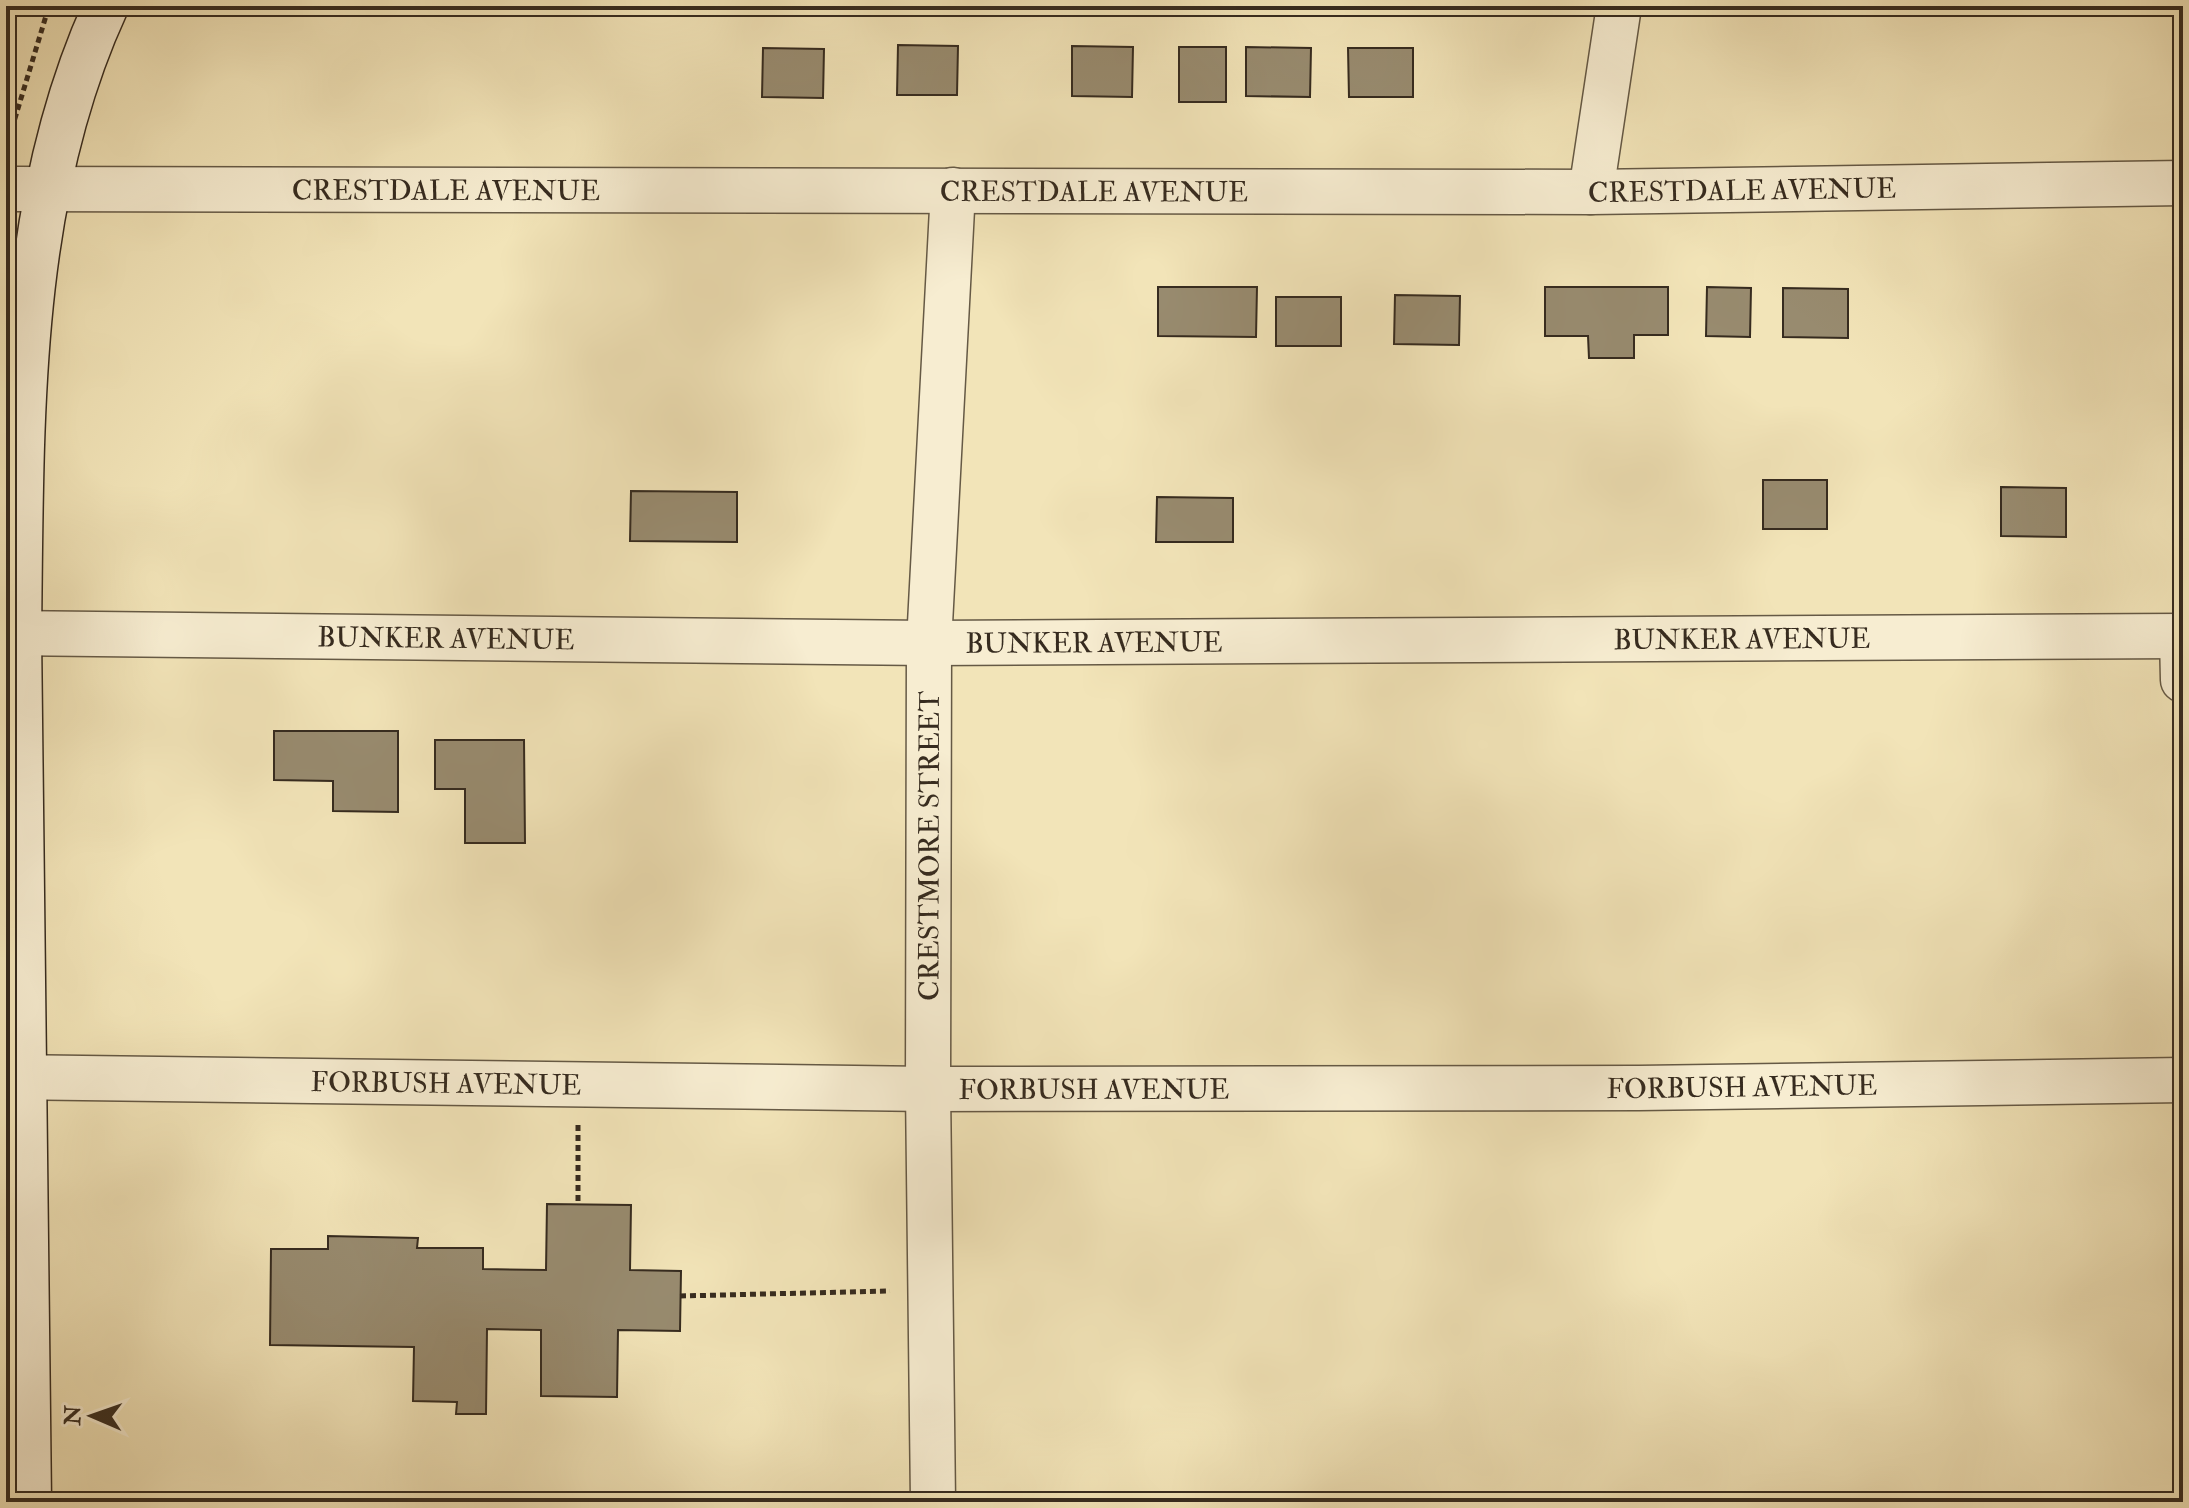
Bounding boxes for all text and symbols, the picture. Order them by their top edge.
street label: CRESTDALE AVENUE [1588,171,1896,211]
street label: CRESTDALE AVENUE [292,174,600,209]
street label: CRESTDALE AVENUE [940,175,1248,210]
street label: BUNKER AVENUE [317,620,575,658]
street label: BUNKER AVENUE [1613,622,1871,658]
street label: BUNKER AVENUE [965,625,1223,662]
street label: CRESTMORE STREET [912,691,948,1001]
street label: FORBUSH AVENUE [310,1065,582,1103]
street label: FORBUSH AVENUE [1606,1068,1878,1107]
street label: FORBUSH AVENUE [958,1073,1229,1108]
north arrow [52,1376,132,1456]
text: N [59,1405,87,1427]

